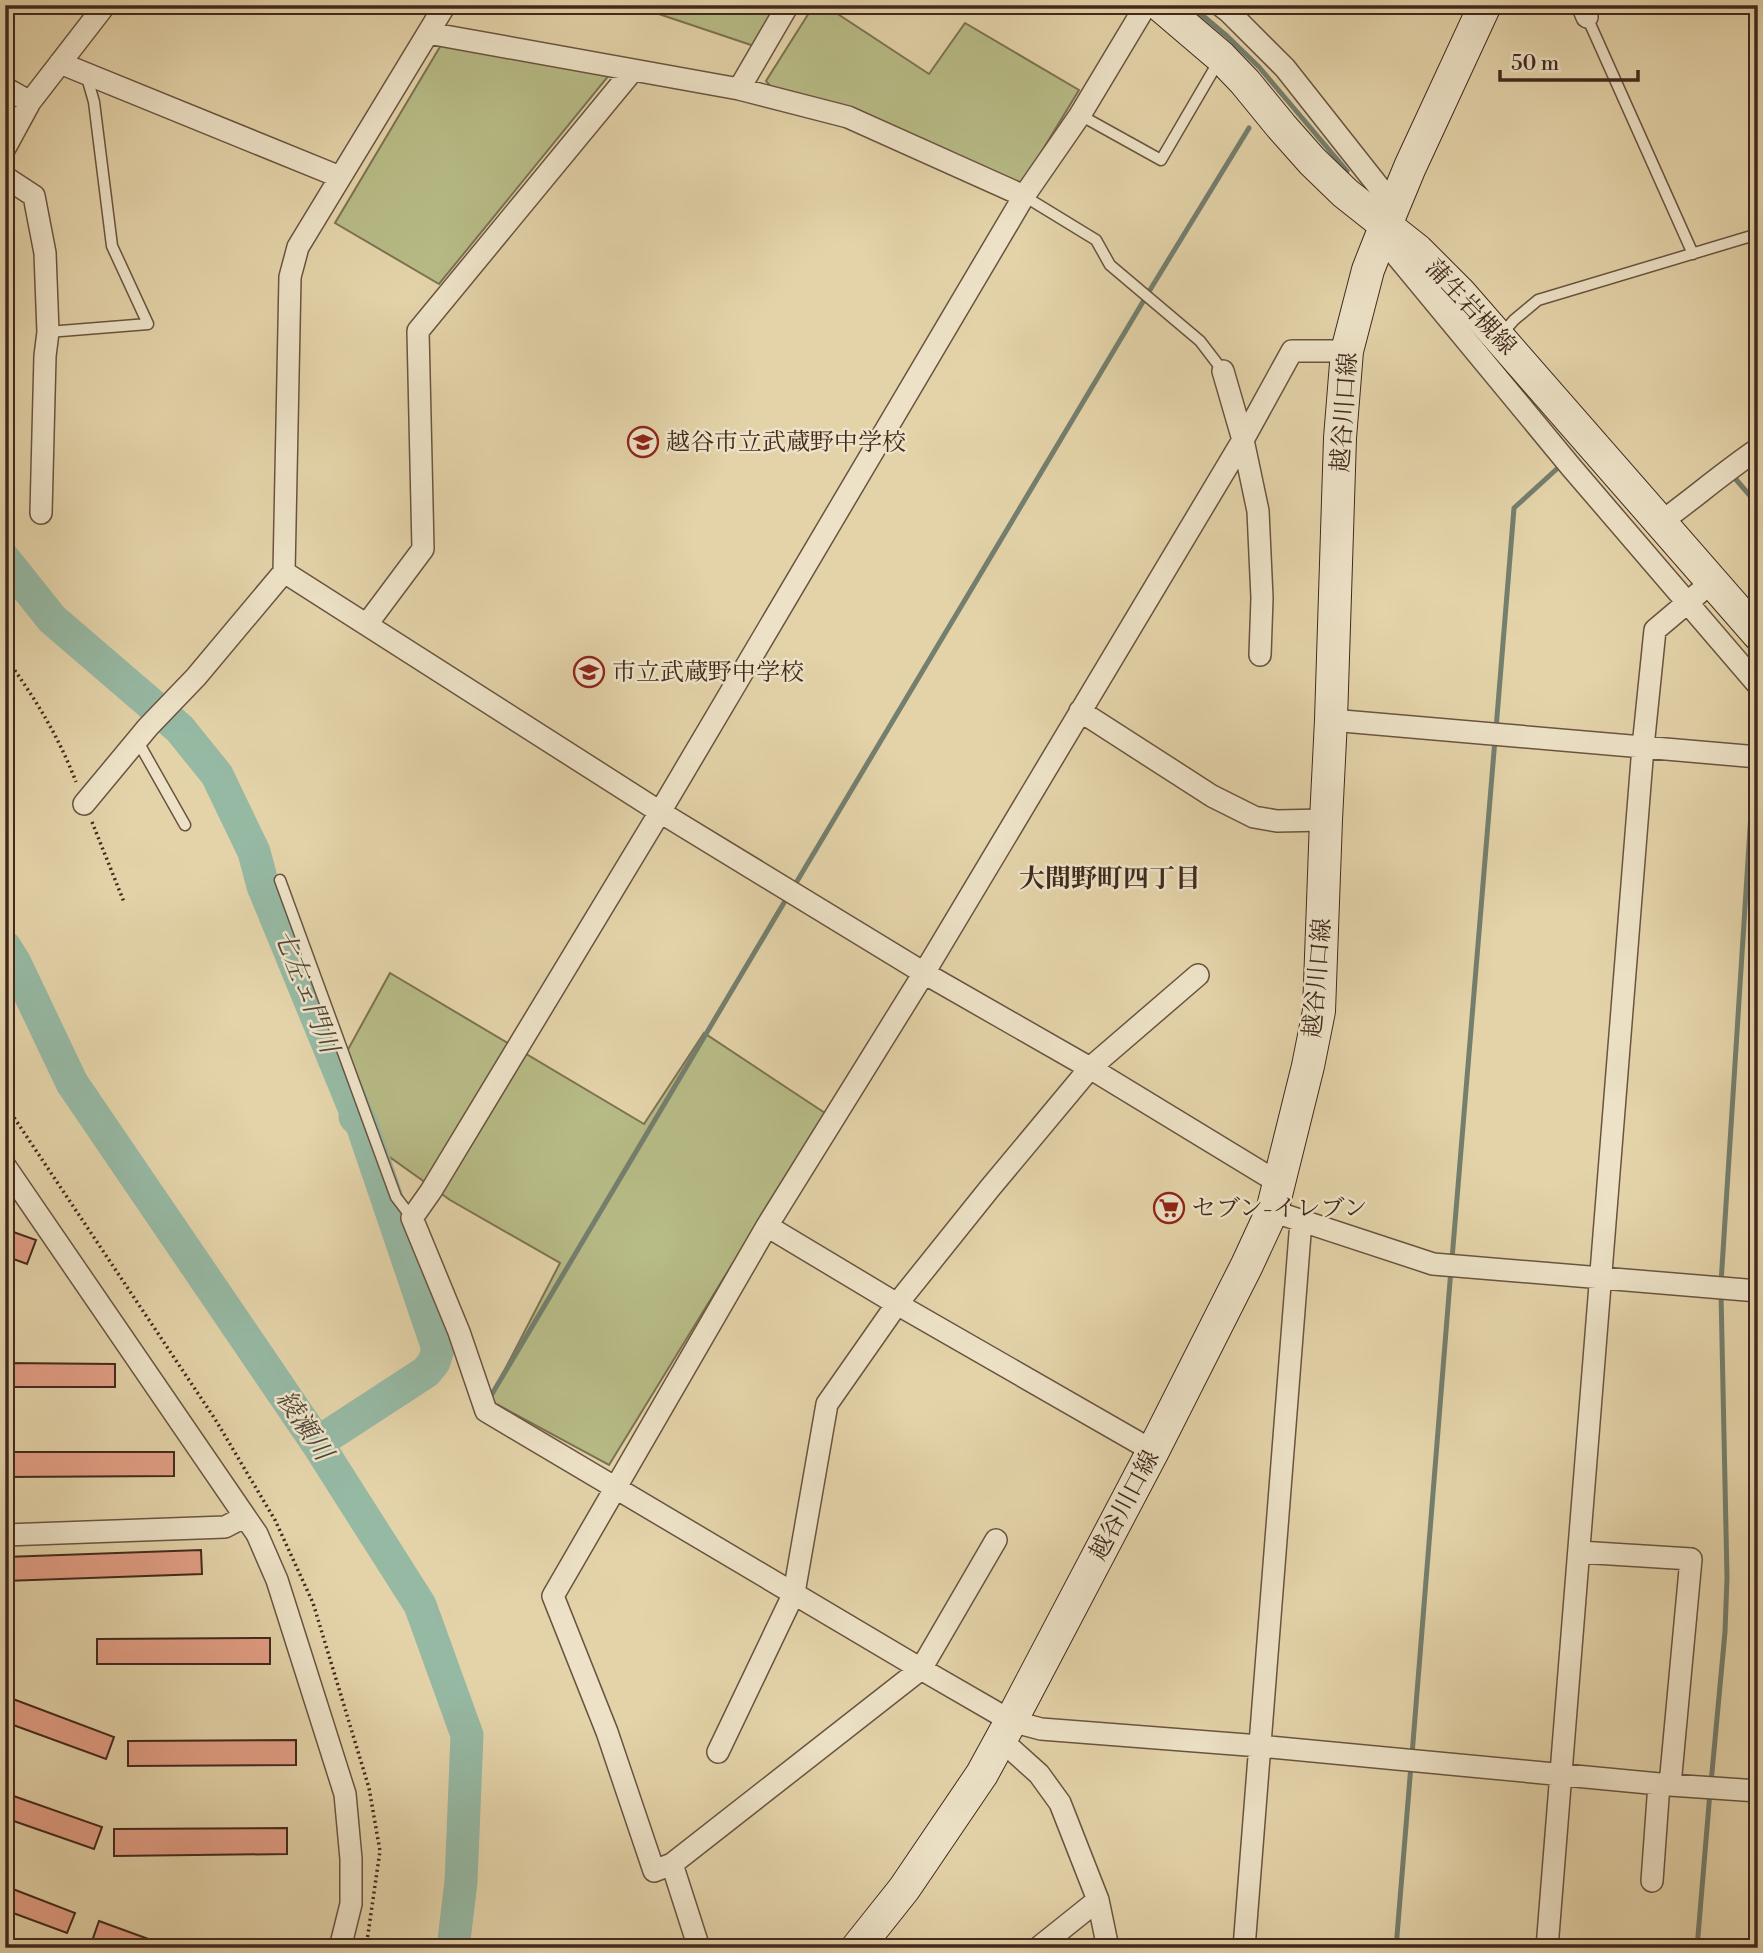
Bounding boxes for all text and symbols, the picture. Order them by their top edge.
scale bar [1500,38,1639,82]
text: 50 m [1511,51,1559,77]
street label: 蒲生岩槻線 [1418,254,1522,362]
street label: 越谷川口線 [1326,351,1364,473]
school or university icon: 越谷市立武蔵野中学校 [626,425,660,459]
place label: 越谷市立武蔵野中学校 [666,428,906,458]
school or university icon: 市立武蔵野中学校 [572,655,606,689]
place label: 市立武蔵野中学校 [612,658,804,688]
district label: 大間野町四丁目 [1019,863,1201,895]
street label: 越谷川口線 [1298,917,1338,1039]
water label: 七左ェ門川 [267,925,346,1060]
supermarket icon: セブン-イレブン [1152,1191,1186,1225]
place label: セブン-イレブン [1192,1194,1368,1224]
water label: 綾瀬川 [269,1384,341,1469]
street label: 越谷川口線 [1083,1445,1166,1565]

